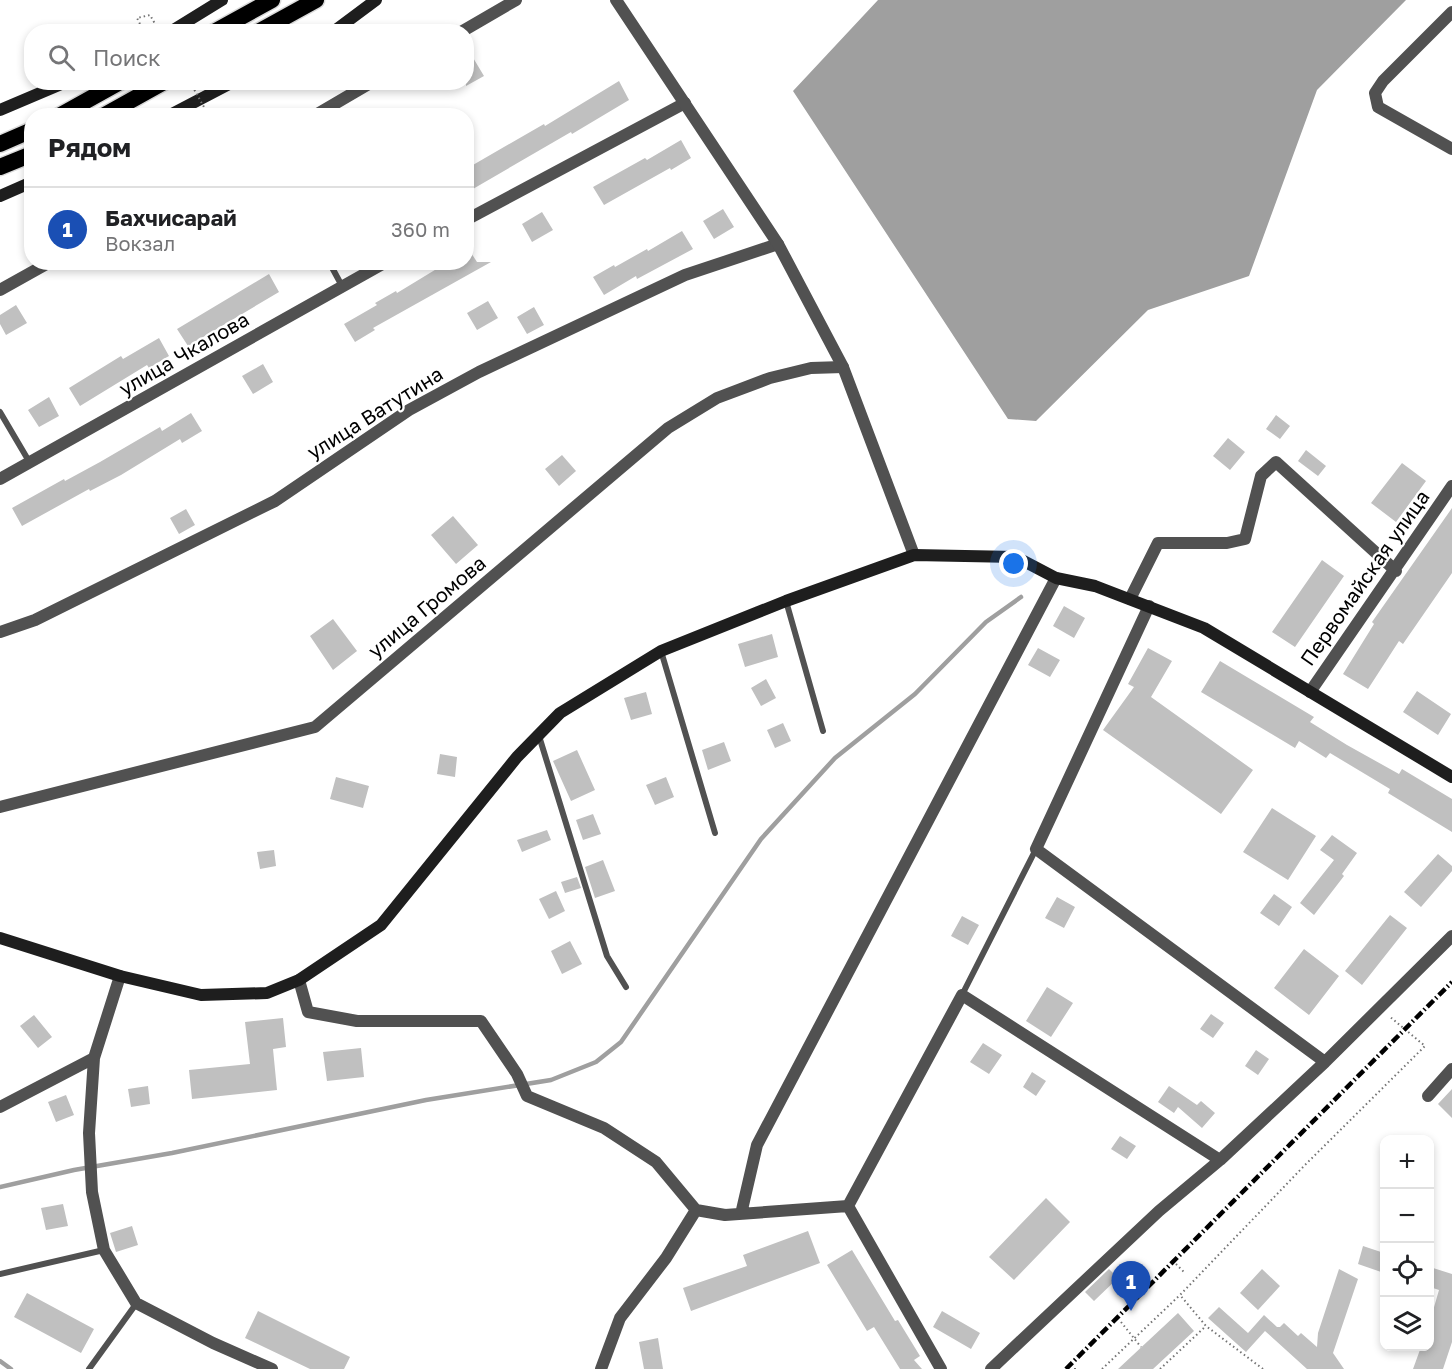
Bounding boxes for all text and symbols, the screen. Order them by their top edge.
search box [24,24,474,90]
icon: search [45,41,78,74]
text: Поиск [93,44,161,71]
text: Рядом [48,132,131,163]
text: Бахчисарай [105,204,237,231]
text: 1 [62,217,73,241]
text: 360 m [391,217,450,241]
text: Вокзал [105,231,175,255]
street label: улица Чкалова [114,306,253,400]
street label: улица Ватутина [302,361,447,464]
street label: Первомайская улица [1295,485,1434,670]
your location [999,549,1028,578]
street label: улица Громова [363,550,490,662]
map controls [1380,1135,1434,1351]
button: + [1380,1135,1434,1189]
button: − [1380,1189,1434,1243]
button: locate [1380,1243,1434,1297]
pin: 1 [1112,1262,1150,1311]
button: layers [1380,1297,1434,1351]

